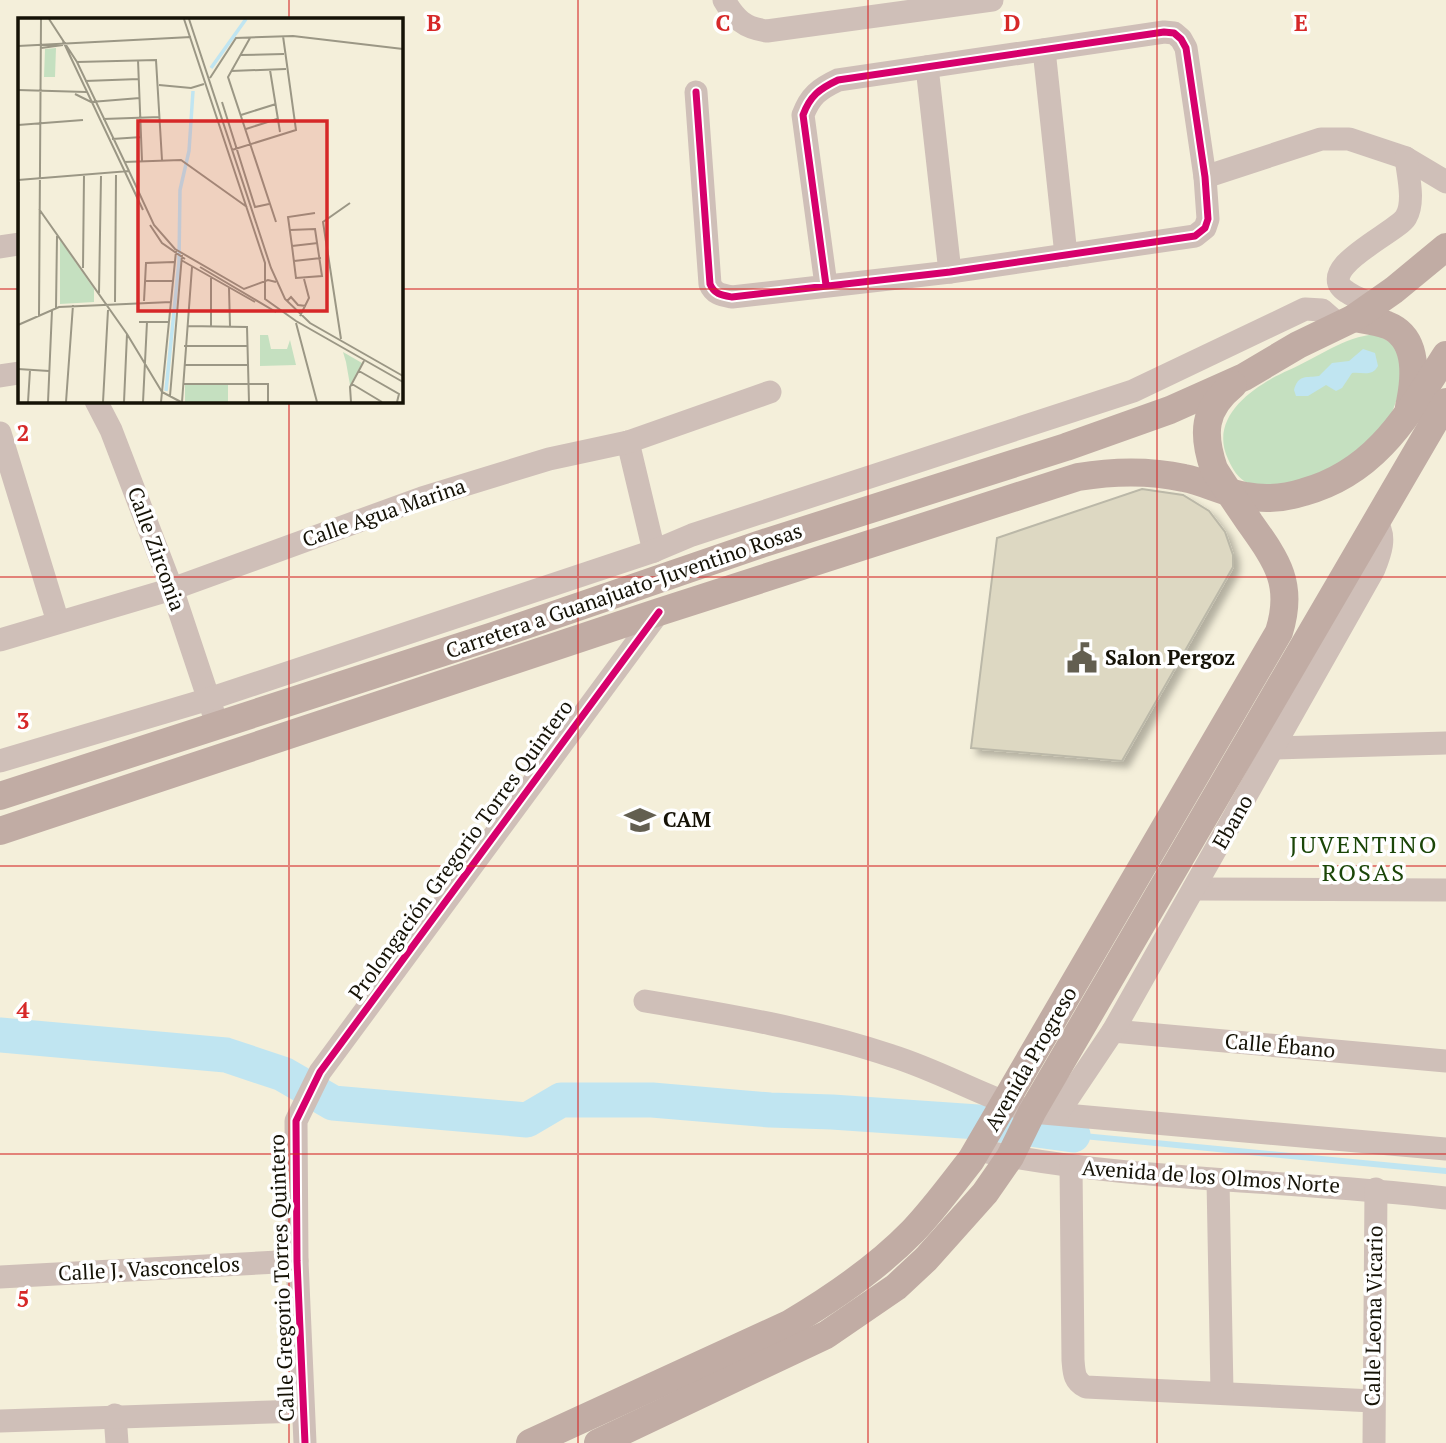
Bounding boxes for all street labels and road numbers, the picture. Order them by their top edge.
street label: Calle Agua Marina [298,471,469,553]
street label: Calle Zirconia [122,483,192,615]
street label: Carretera a Guanajuato-Juventino Rosas [442,516,806,664]
street label: Prolongación Gregorio Torres Quintero [342,694,579,1005]
street label: Ebano [1205,789,1259,854]
street label: Avenida Progreso [977,981,1083,1136]
street label: Calle Ébano [1224,1026,1336,1064]
street label: Calle Gregorio Torres Quintero [262,1134,300,1422]
street label: Avenida de los Olmos Norte [1081,1153,1341,1199]
street label: Calle Leona Vicario [1357,1225,1389,1407]
street label: Calle J. Vasconcelos [57,1249,241,1287]

